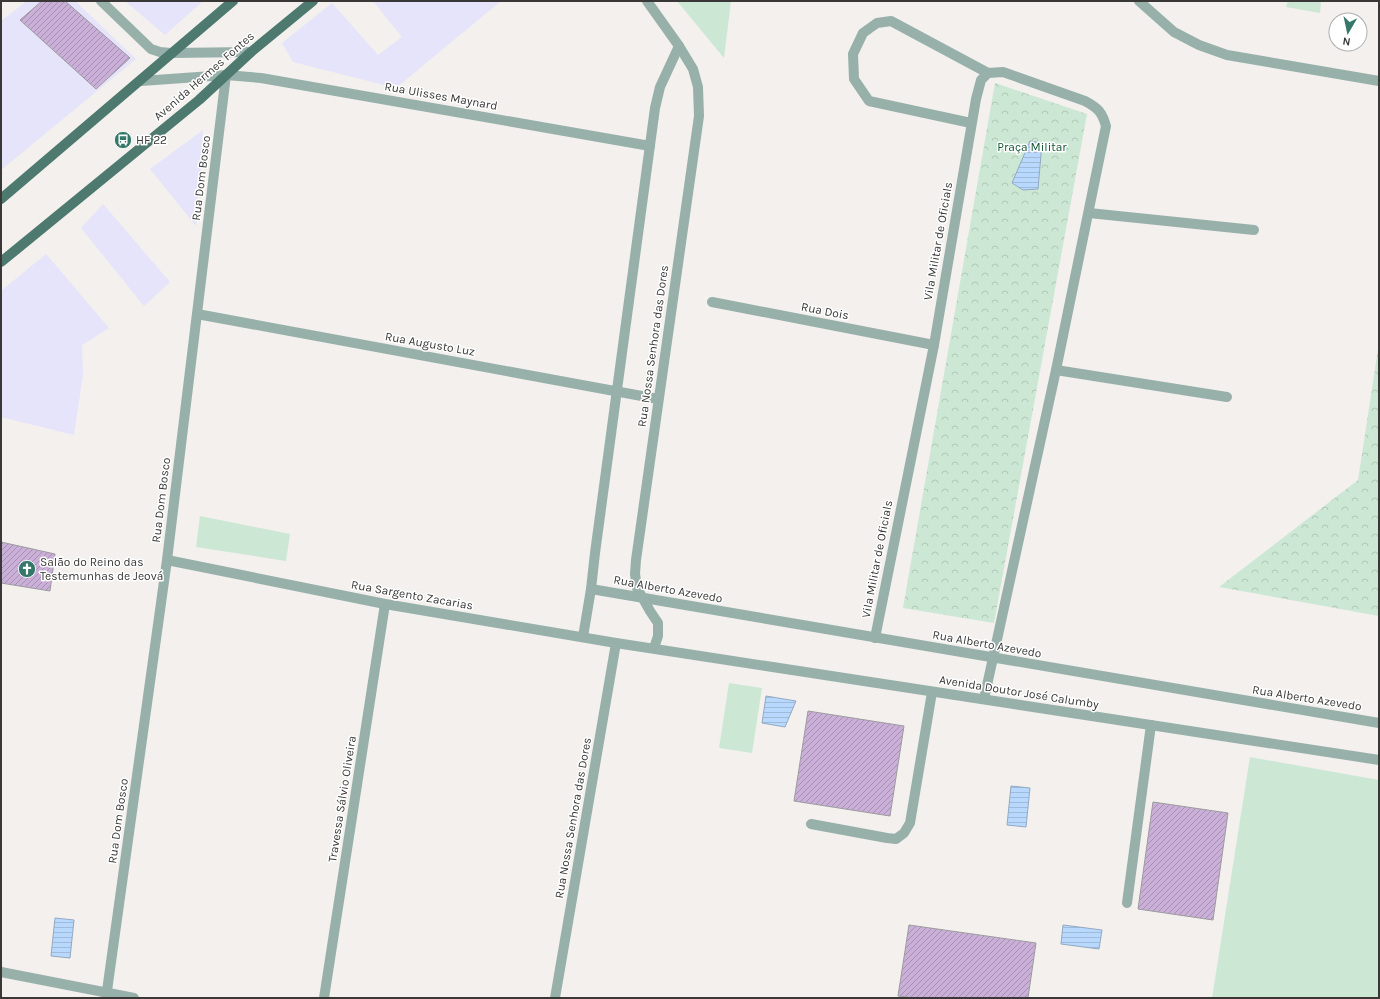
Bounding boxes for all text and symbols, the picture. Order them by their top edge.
north arrow [1328,12,1368,52]
street label: Avenida Hermes Fontes [151,29,257,123]
text: N [1342,34,1351,48]
street label: Rua Ulisses Maynard [383,79,499,113]
bus stop icon: HF 22 [113,130,133,150]
place label: HF 22 [136,133,167,147]
street label: Rua Dom Bosco [189,135,213,221]
park label: Praça Militar [997,140,1067,154]
street label: Vila Militar de Oficials [921,181,955,301]
street label: Rua Nossa Senhora das Dores [635,264,671,428]
street label: Rua Dois [800,300,850,322]
street label: Rua Augusto Luz [384,329,476,359]
street label: Rua Dom Bosco [149,457,173,543]
street label: Vila Militar de Oficials [859,499,895,619]
place label: Salão do Reino das Testemunhas de Jeová [40,555,163,583]
church icon: Salão do Reino das Testemunhas de Jeová [17,559,37,579]
street label: Rua Alberto Azevedo [612,573,724,605]
street label: Rua Sargento Zacarias [350,577,474,613]
street label: Rua Alberto Azevedo [931,628,1043,660]
street label: Avenida Doutor José Calumby [938,672,1100,712]
street label: Rua Alberto Azevedo [1251,682,1363,714]
street label: Travessa Sálvio Oliveira [325,735,359,863]
street label: Rua Nossa Senhora das Dores [552,736,594,900]
street label: Rua Dom Bosco [105,778,131,864]

